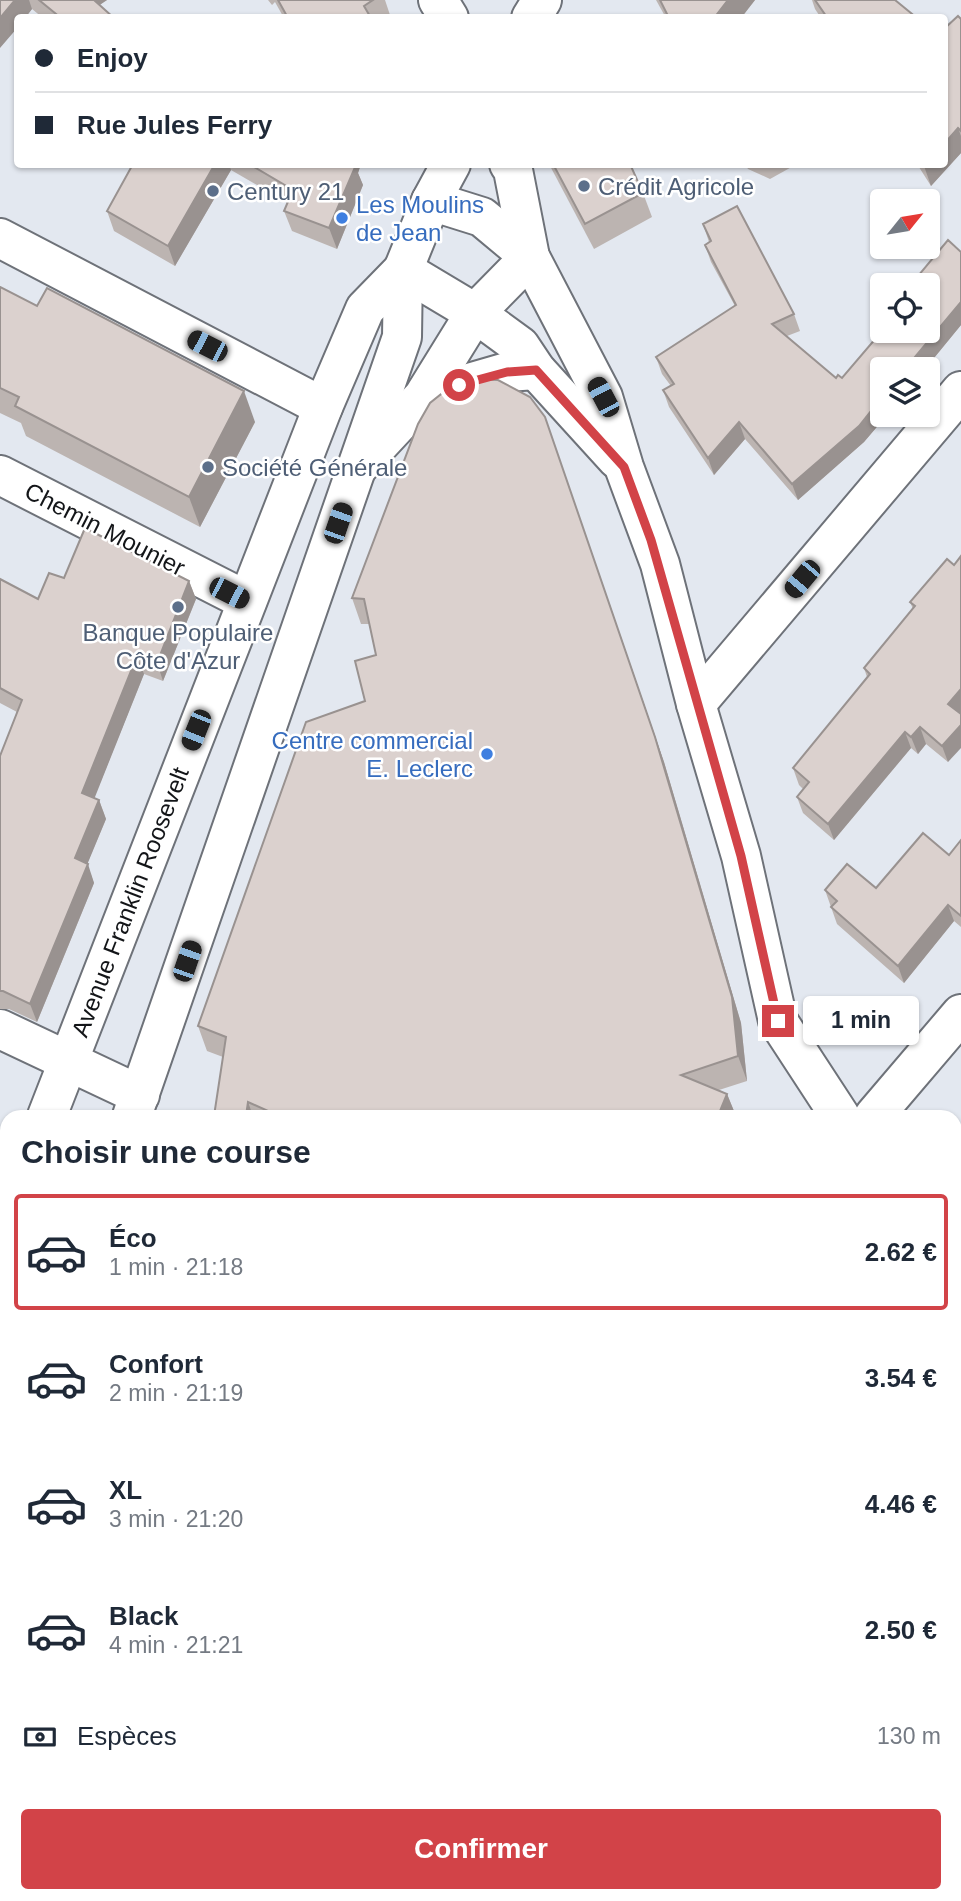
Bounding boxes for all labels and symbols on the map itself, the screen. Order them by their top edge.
place label: Crédit Agricole [598,173,754,200]
place label: Century 21 [227,178,344,205]
marker: Crédit Agricole [576,178,592,194]
marker: Century 21 [205,183,221,199]
north arrow [870,189,940,259]
place label: Les Moulins de Jean [356,191,484,246]
marker: Les Moulins de Jean [334,210,350,226]
car [184,327,231,365]
route start [443,369,475,401]
car [584,374,623,420]
place label: Société Générale [222,454,407,481]
marker: Société Générale [200,459,216,475]
street label: Chemin Mounier [20,477,190,581]
car [322,500,355,546]
car [781,556,824,602]
car [206,574,253,612]
marker: Banque Populaire Côte d'Azur [170,599,186,615]
place label: Banque Populaire Côte d'Azur [83,619,273,674]
car [179,707,214,753]
place label: Centre commercial E. Leclerc [272,727,473,782]
marker: Centre commercial E. Leclerc [479,746,495,762]
street label: Avenue Franklin Roosevelt [66,763,194,1041]
car [171,938,204,984]
callout: 1 min [802,996,918,1046]
route end [762,1005,794,1037]

